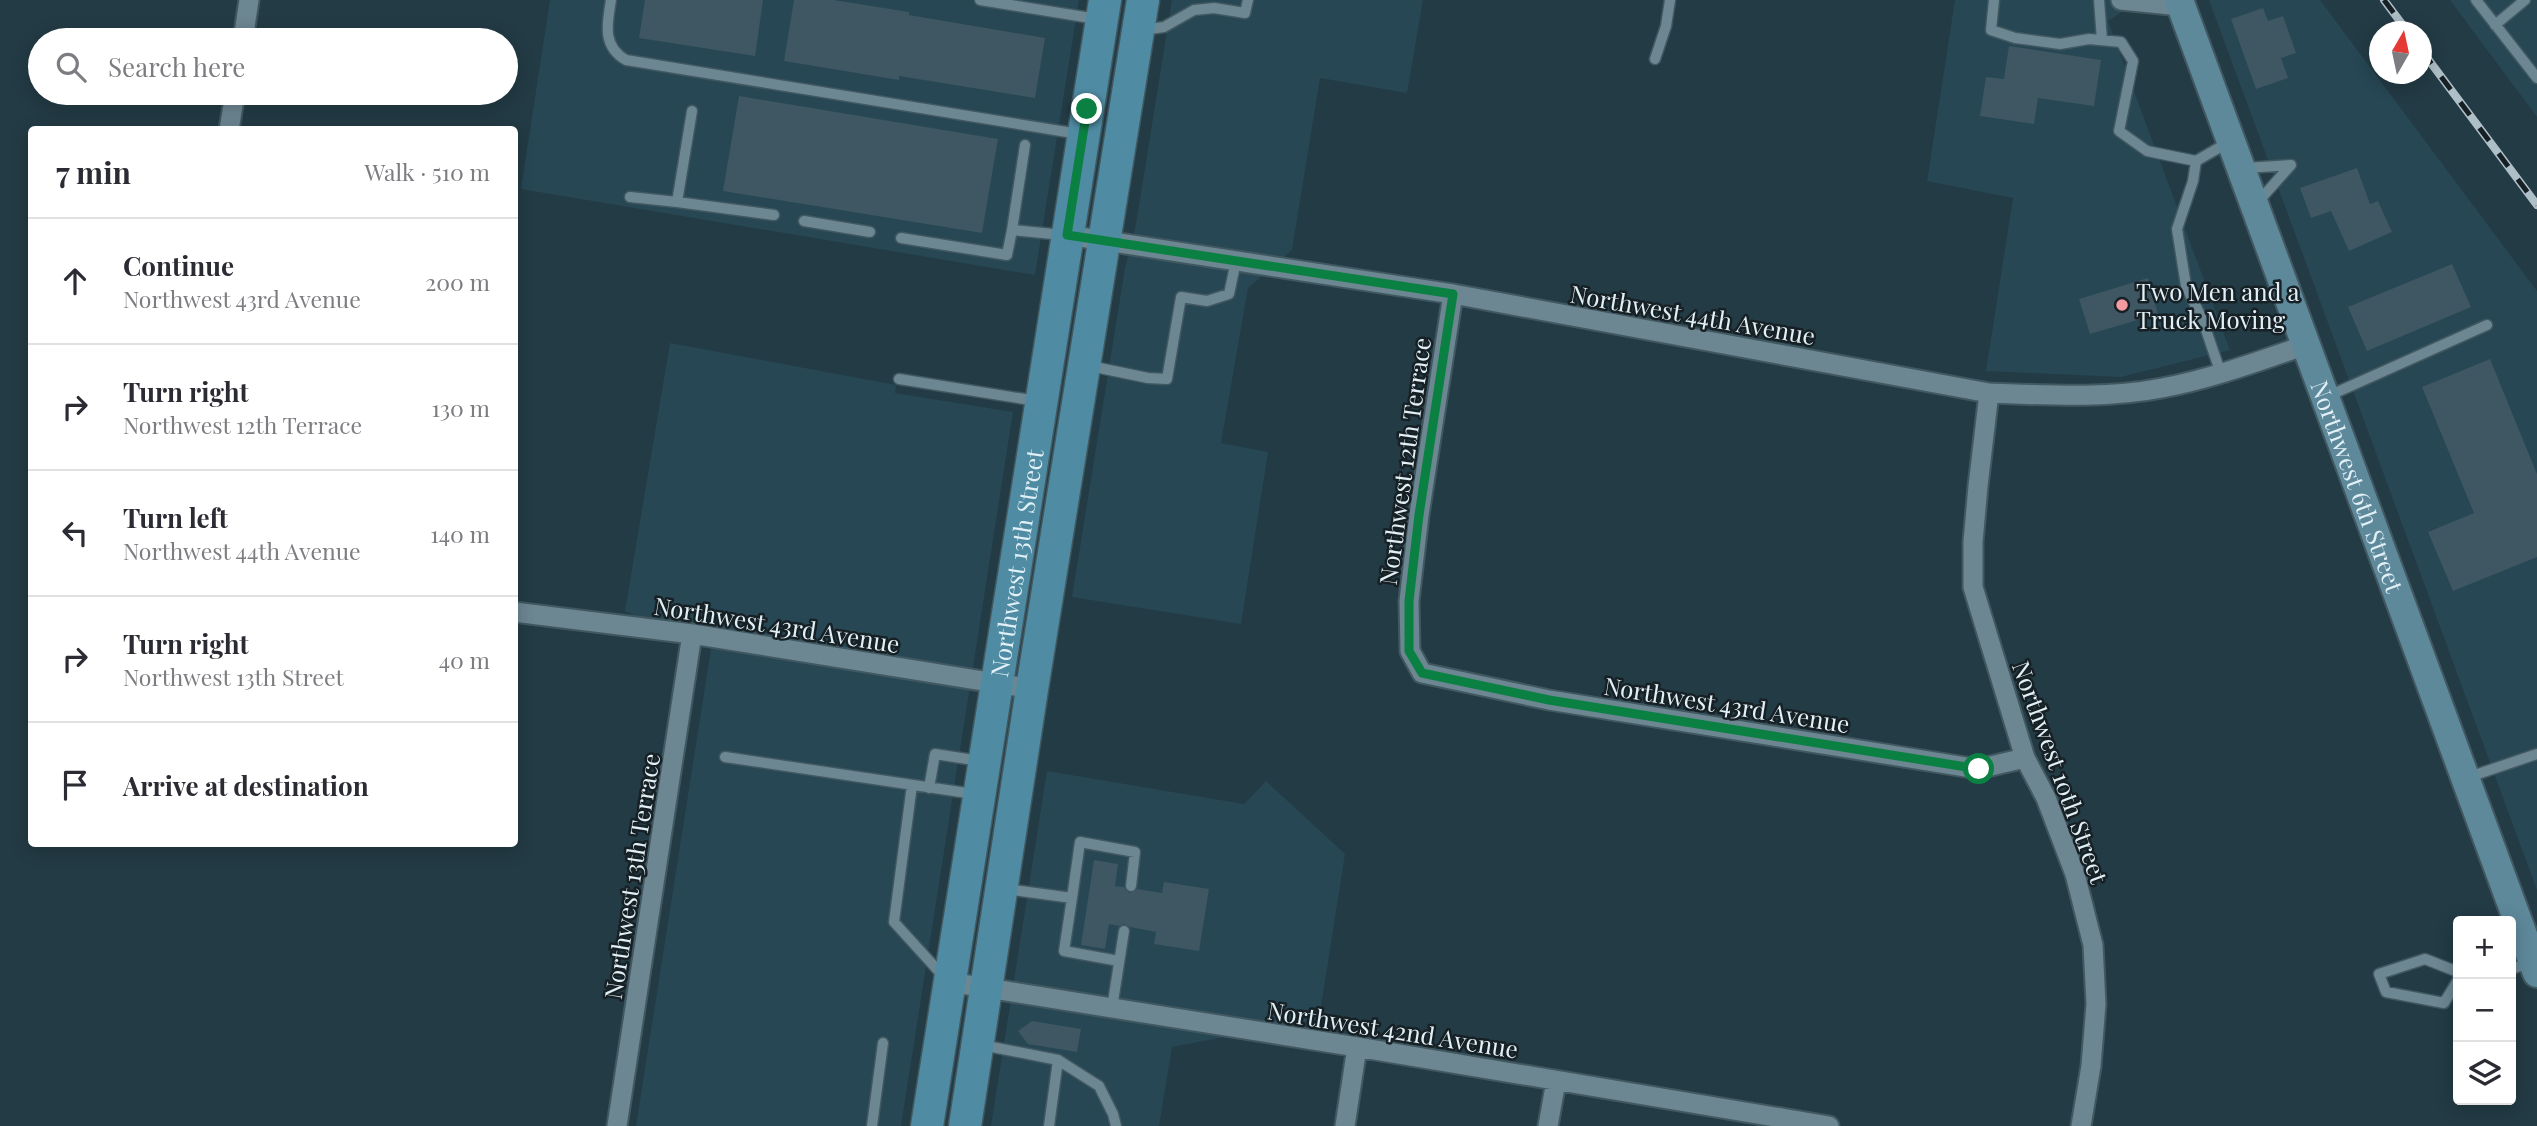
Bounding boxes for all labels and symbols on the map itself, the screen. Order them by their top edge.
north arrow [2369,21,2432,84]
route end [1071,93,1102,124]
place label: Two Men and a Truck Moving [2136,275,2299,335]
street label: Northwest 44th Avenue [1568,277,1818,351]
marker: Two Men and a Truck Moving [2114,297,2130,313]
street label: Northwest 12th Terrace [1371,335,1437,587]
street label: Northwest 6th Street [2304,376,2412,597]
street label: Northwest 13th Street [982,446,1050,679]
street label: Northwest 43rd Avenue [652,589,902,659]
street label: Northwest 10th Street [2006,656,2116,888]
street label: Northwest 43rd Avenue [1602,669,1852,739]
street label: Northwest 13th Terrace [596,751,666,1001]
route start [1963,753,1994,784]
street label: Northwest 42nd Avenue [1265,993,1521,1065]

